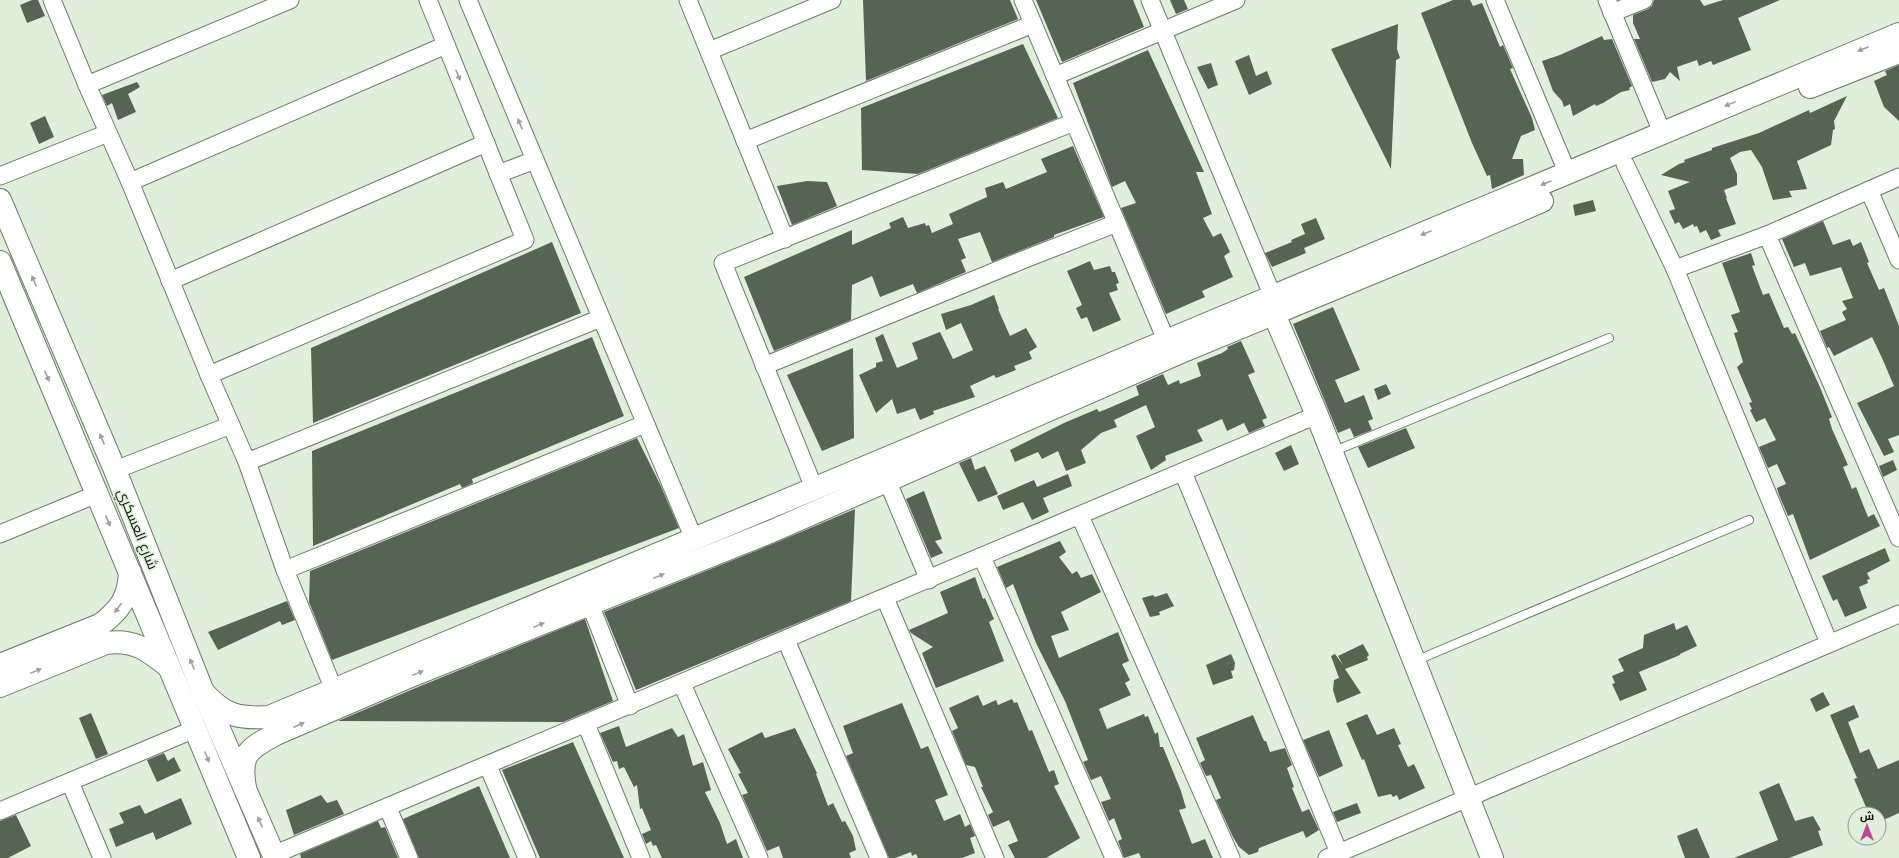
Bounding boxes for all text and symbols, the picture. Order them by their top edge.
one-way arrow [1857,46,1869,52]
one-way arrow [455,70,461,81]
one-way arrow [1723,102,1735,108]
one-way arrow [517,119,523,130]
one-way arrow [1541,180,1552,186]
one-way arrow [1421,230,1432,236]
one-way arrow [31,276,37,287]
one-way arrow [45,370,51,382]
one-way arrow [98,433,104,445]
street label: شارع العسكري [111,486,161,573]
one-way arrow [106,516,112,528]
one-way arrow [654,573,665,579]
one-way arrow [114,603,122,614]
one-way arrow [533,621,545,627]
one-way arrow [188,657,194,669]
one-way arrow [31,668,43,674]
one-way arrow [412,670,423,676]
one-way arrow [293,721,305,727]
one-way arrow [205,752,211,764]
north arrow [1847,806,1887,846]
text: ش [1860,810,1874,823]
one-way arrow [256,816,263,828]

